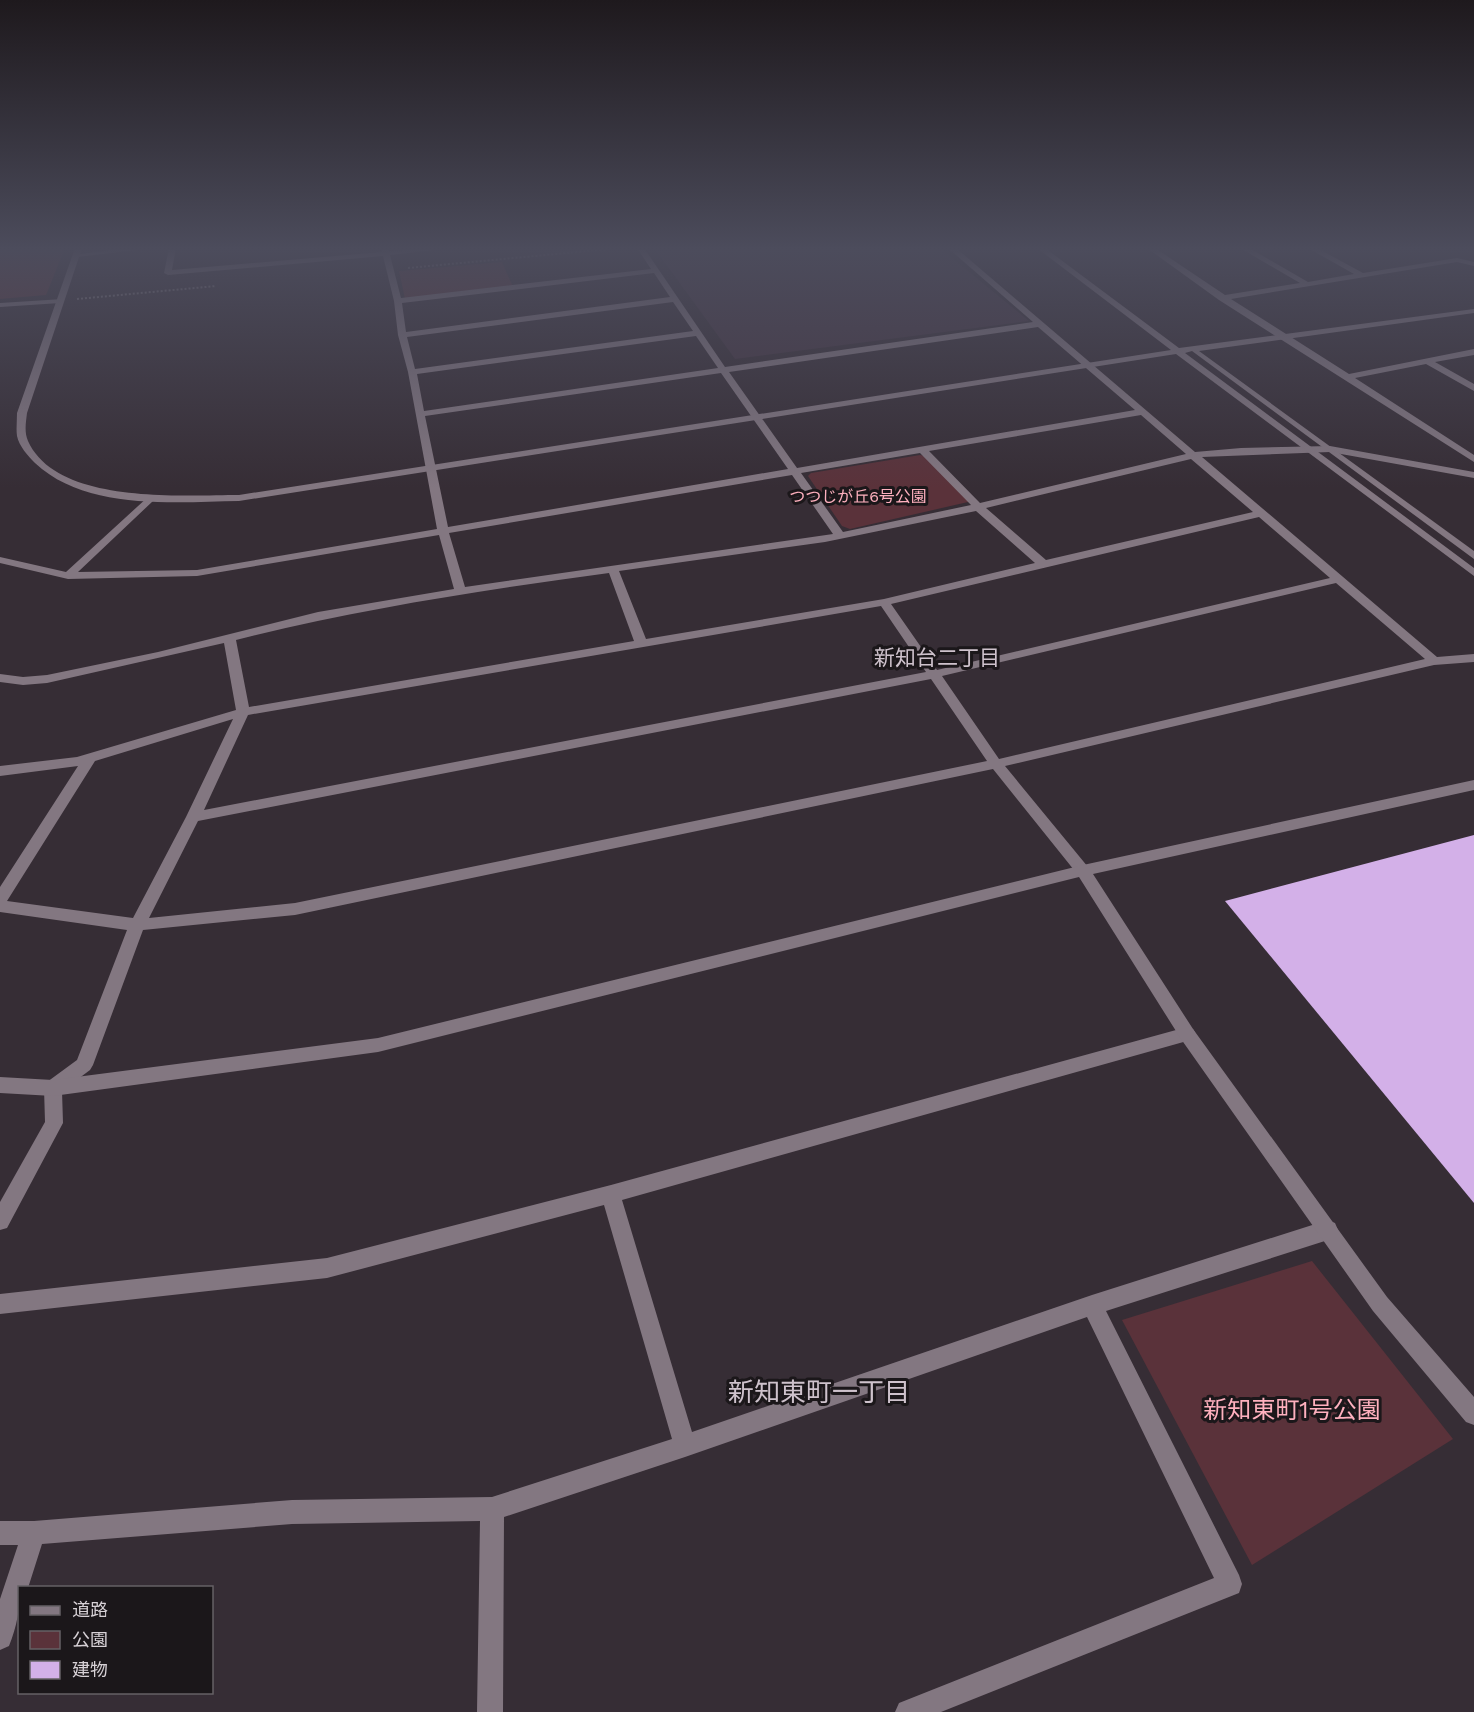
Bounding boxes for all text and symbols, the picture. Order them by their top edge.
park label: つつじが丘6号公園 [789,487,927,506]
district label: 新知台二丁目 [874,645,1000,670]
district label: 新知東町一丁目 [728,1377,910,1407]
park label: 新知東町1号公園 [1203,1396,1381,1424]
legend [18,1586,213,1694]
text: 道路 [72,1599,108,1620]
text: 公園 [72,1629,108,1650]
text: 建物 [72,1659,108,1680]

